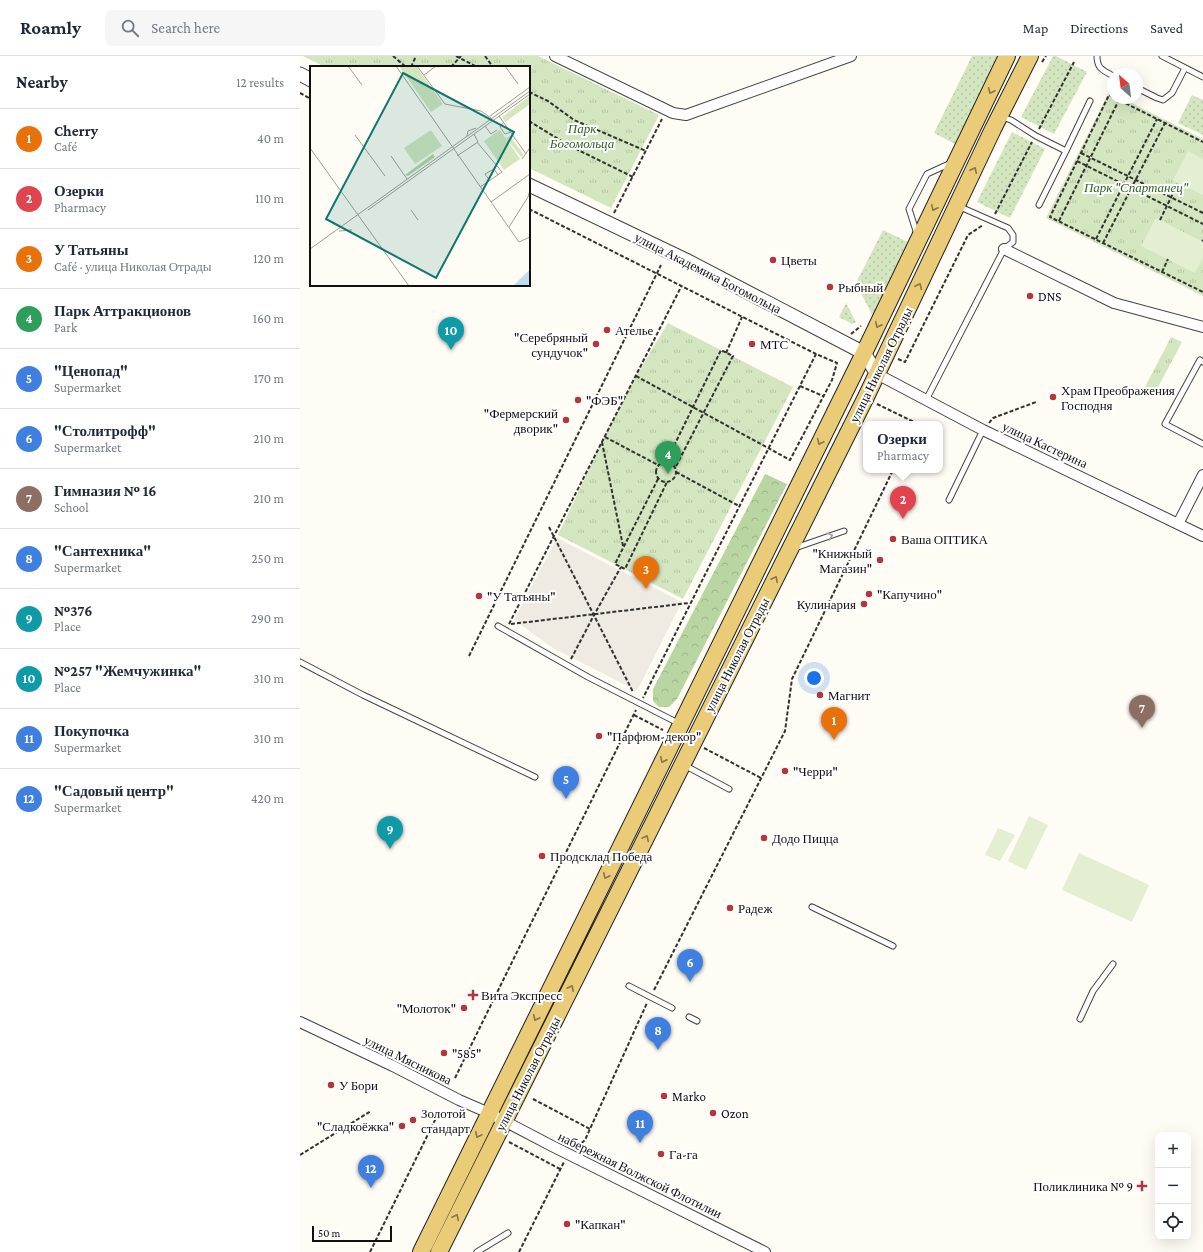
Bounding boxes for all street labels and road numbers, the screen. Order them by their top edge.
street label: улица Академика Богомольца [632,229,784,317]
street label: улица Николая Отрады [847,305,916,425]
street label: улица Кастерина [1000,419,1090,471]
street label: улица Николая Отрады [702,595,772,715]
street label: улица Николая Отрады [493,1014,563,1134]
street label: улица Мясникова [362,1032,454,1088]
street label: набережная Волжской Флотилии [556,1129,724,1221]

